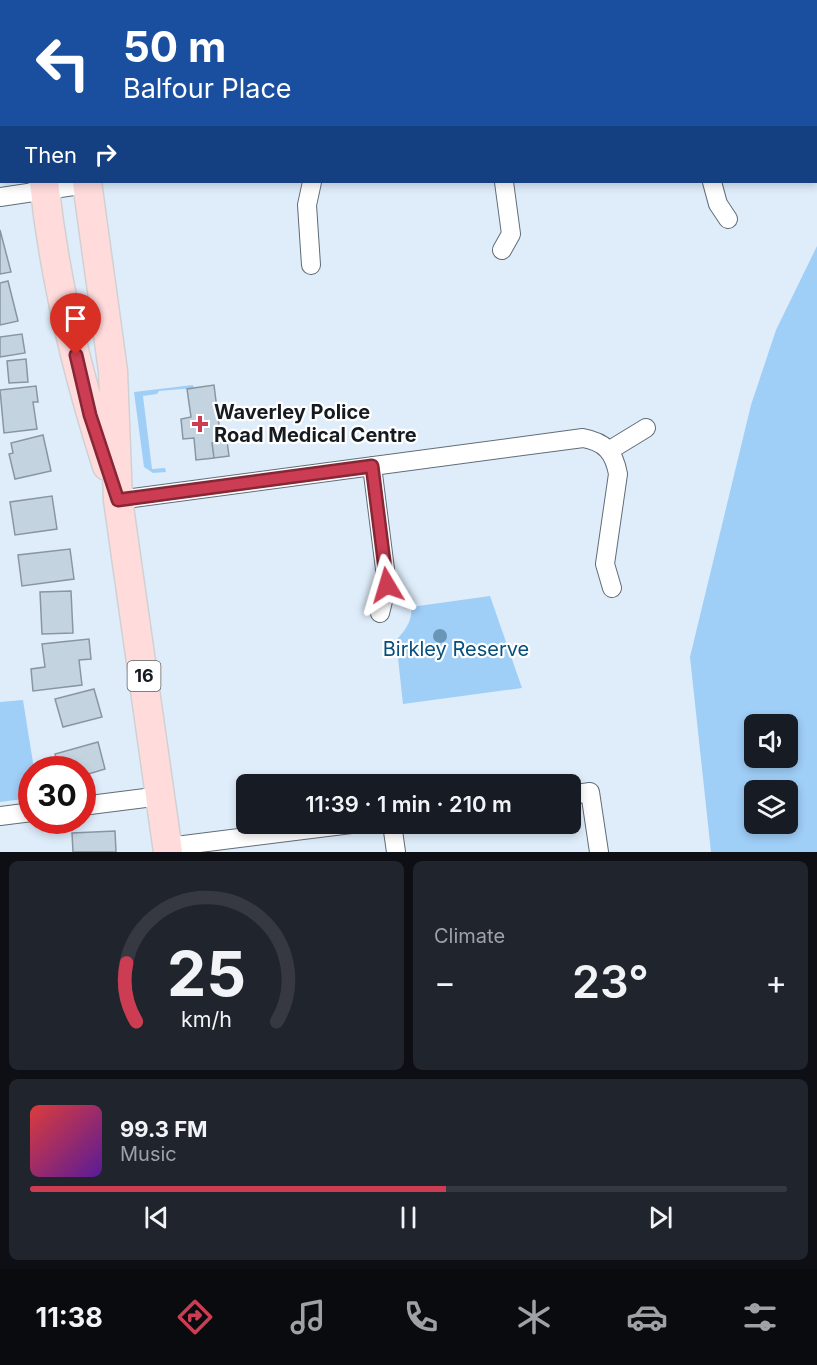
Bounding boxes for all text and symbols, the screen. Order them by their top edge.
text: 50 m [123,21,226,72]
icon: left [24,24,102,102]
text: Balfour Place [123,72,292,105]
icon: right [89,138,122,171]
text: Then [24,142,77,168]
pin [50,293,101,355]
icon: arrive [59,302,92,335]
place label: Waverley Police Road Medical Centre [214,400,417,447]
marker: Waverley Police Road Medical Centre [191,415,209,433]
position arrow [355,553,419,617]
park label: Birkley Reserve [383,637,529,661]
road number: 16 [128,661,160,691]
map controls [744,714,798,834]
button: sound [744,714,798,768]
speed limit sign: 30 [18,756,96,834]
button: layers [744,780,798,834]
text: 11:39 · 1 min · 210 m [305,791,512,817]
text: Climate [434,924,505,948]
text: 25 [167,936,246,1011]
text: 23° [572,954,649,1009]
text: − [434,962,456,1002]
text: + [765,962,787,1002]
text: km/h [181,1007,232,1033]
text: 99.3 FM [120,1116,208,1142]
text: Music [120,1142,177,1166]
icon: previous [140,1201,173,1234]
icon: pause [392,1201,425,1234]
icon: next [644,1201,677,1234]
icon: directions [174,1296,216,1338]
icon: music [287,1296,329,1338]
icon: phone [400,1296,442,1338]
icon: climate [513,1296,555,1338]
icon: car [626,1296,668,1338]
icon: filters [739,1296,781,1338]
text: 11:38 [36,1301,103,1334]

